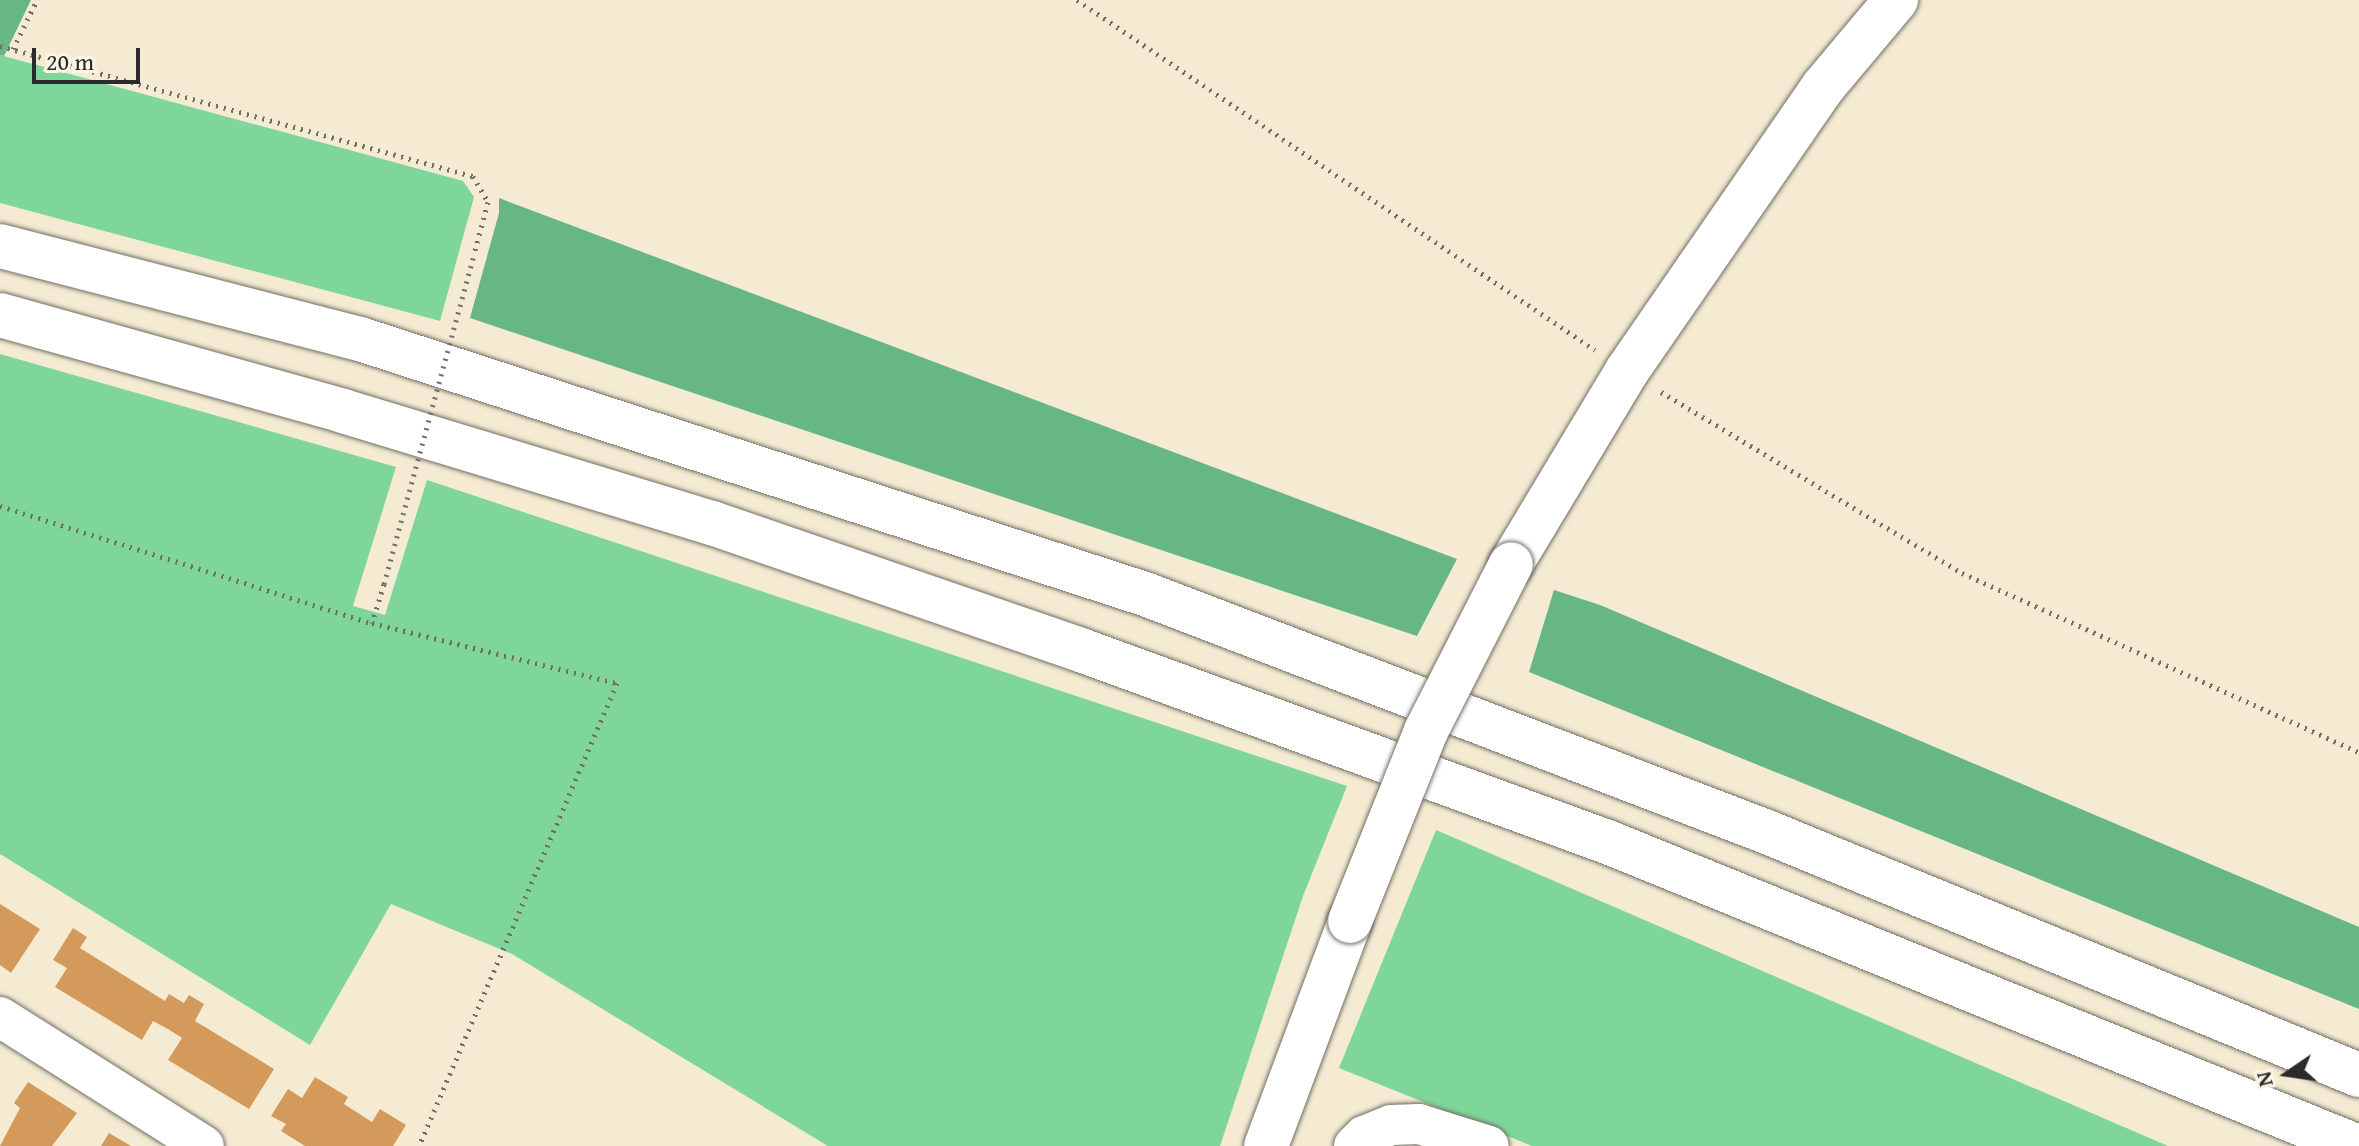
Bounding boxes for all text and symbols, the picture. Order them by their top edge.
scale bar [36,32,144,82]
text: 20 m [46,44,94,79]
north arrow [2247,1034,2327,1114]
text: N [2246,1069,2281,1090]

